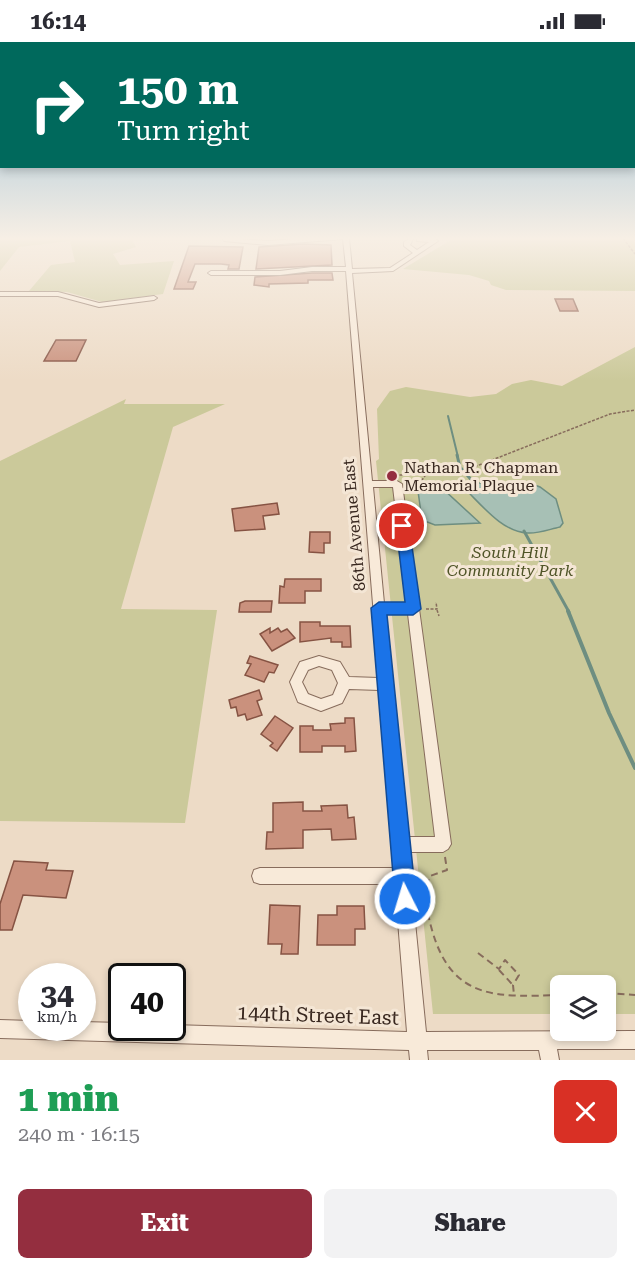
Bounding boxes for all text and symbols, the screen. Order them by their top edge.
text: 16:14 [30,9,86,34]
text: 150 m [117,65,239,114]
icon: right [18,66,96,144]
text: Turn right [117,115,250,147]
street label: 86th Avenue East [339,458,369,592]
place label: Nathan R. Chapman Memorial Plaque [404,458,558,495]
marker: Nathan R. Chapman Memorial Plaque [385,469,399,483]
pin [376,500,427,551]
icon: arrive [385,509,418,542]
park label: South Hill Community Park [447,543,574,580]
position arrow [373,867,437,931]
speed limit sign: 40 [108,963,186,1041]
map controls [550,975,616,1041]
button: layers [550,975,616,1041]
text: 34 [40,977,74,1012]
street label: 144th Street East [237,1000,400,1030]
text: km/h [37,1008,77,1026]
text: 1 min [18,1078,119,1120]
button: close [554,1080,617,1143]
text: 240 m · 16:15 [18,1122,140,1146]
button: Exit [18,1189,312,1258]
button: Share [324,1189,617,1258]

